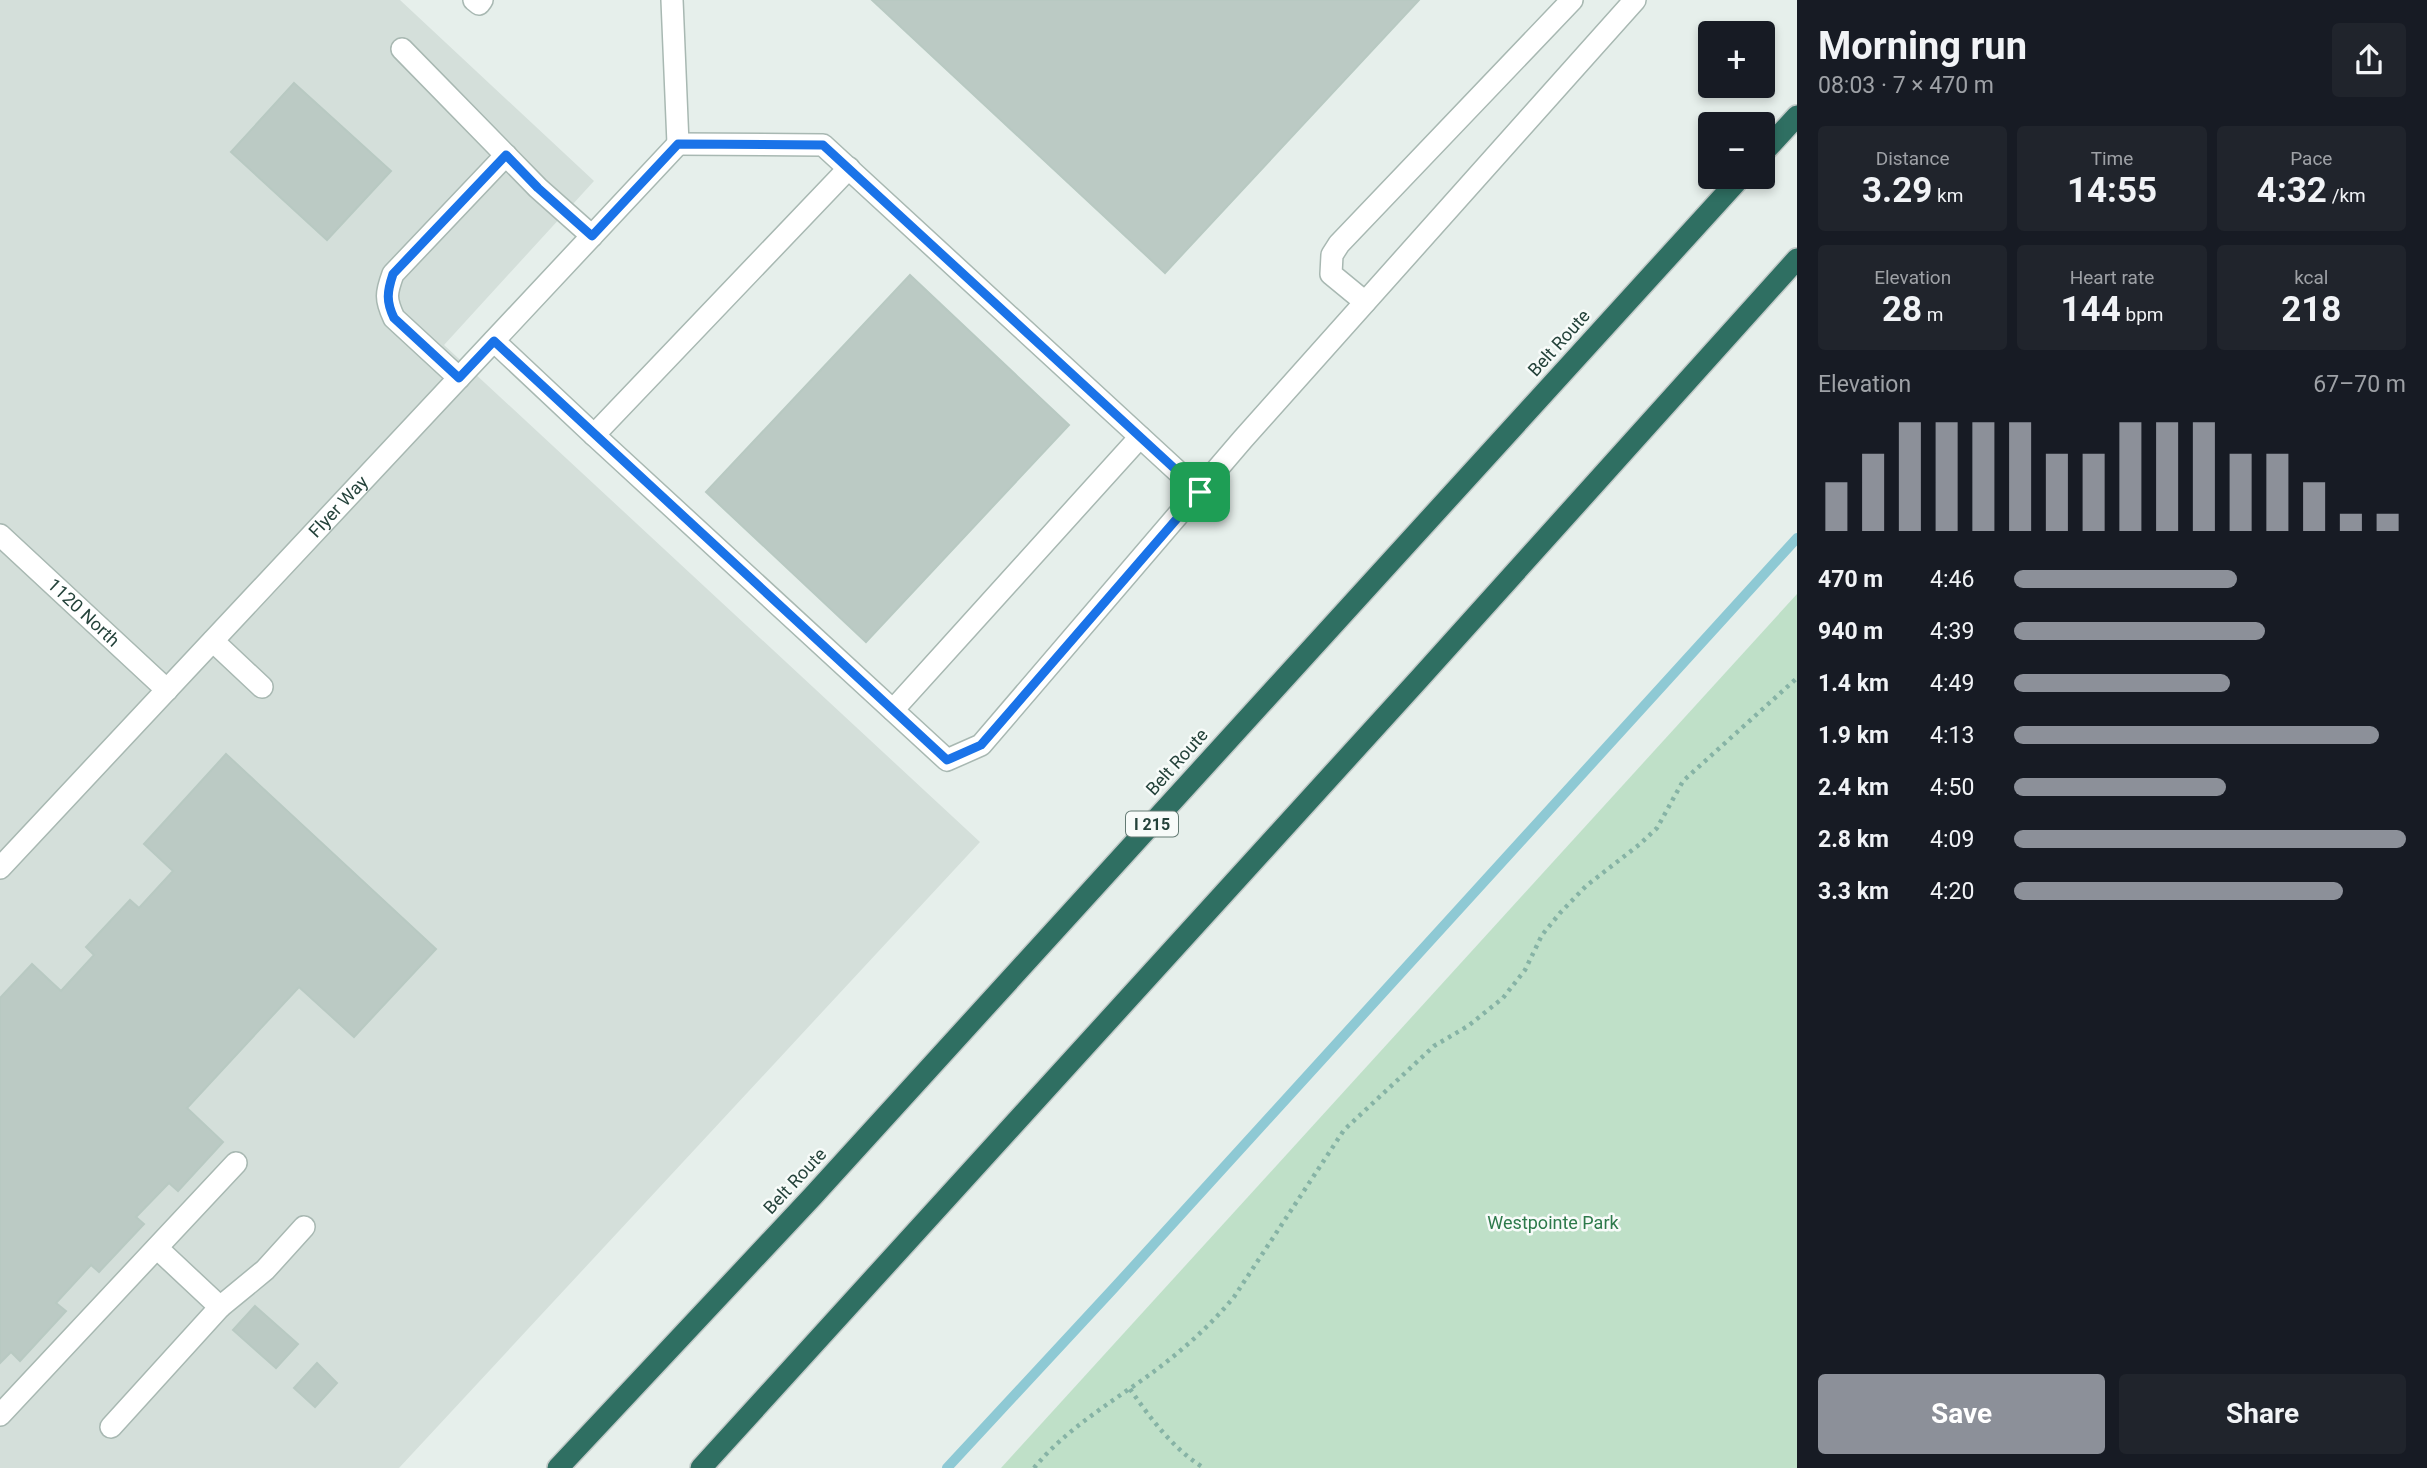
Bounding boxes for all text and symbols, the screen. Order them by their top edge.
map controls [1698,21,1775,189]
button: + [1698,21,1775,98]
button: share [2332,23,2406,97]
text: Morning run [1818,24,2027,68]
text: 08:03 · 7 × 470 m [1818,72,1994,99]
button: − [1698,112,1775,189]
text: Distance [1876,147,1950,170]
text: Time [2091,147,2133,170]
text: Pace [2290,147,2332,170]
text: 3.29 [1862,170,1932,211]
text: 14:55 [2067,170,2157,211]
text: 4:32 [2257,170,2327,211]
text: km [1932,184,1963,207]
text: /km [2327,184,2366,207]
text: Elevation [1874,266,1951,289]
text: Heart rate [2070,266,2154,289]
text: kcal [2294,266,2329,289]
text: 28 [1882,289,1922,330]
text: 144 [2061,289,2121,330]
text: 218 [2281,289,2341,330]
text: m [1922,303,1943,326]
text: bpm [2121,303,2163,326]
street label: Belt Route [1523,305,1594,380]
text: Elevation [1818,371,1911,398]
text: 67–70 m [2313,371,2406,398]
pin [1170,462,1230,522]
street label: Flyer Way [304,471,372,542]
icon: arrive [1181,473,1219,511]
text: 470 m [1818,566,1883,593]
text: 4:46 [1930,566,1974,593]
street label: 1120 North [44,574,124,651]
text: 940 m [1818,618,1883,645]
text: 4:39 [1930,618,1974,645]
text: 1.4 km [1818,670,1889,697]
text: 4:49 [1930,670,1974,697]
text: 1.9 km [1818,722,1889,749]
text: 4:13 [1930,722,1974,749]
street label: Belt Route [1141,724,1212,799]
text: 2.4 km [1818,774,1889,801]
text: 4:50 [1930,774,1974,801]
road number: I 215 [1126,811,1178,836]
text: 2.8 km [1818,826,1889,853]
text: 4:09 [1930,826,1974,853]
text: 3.3 km [1818,878,1889,905]
text: 4:20 [1930,878,1974,905]
street label: Belt Route [759,1143,830,1218]
park label: Westpointe Park [1487,1212,1620,1233]
button: Save [1818,1374,2105,1454]
button: Share [2119,1374,2406,1454]

